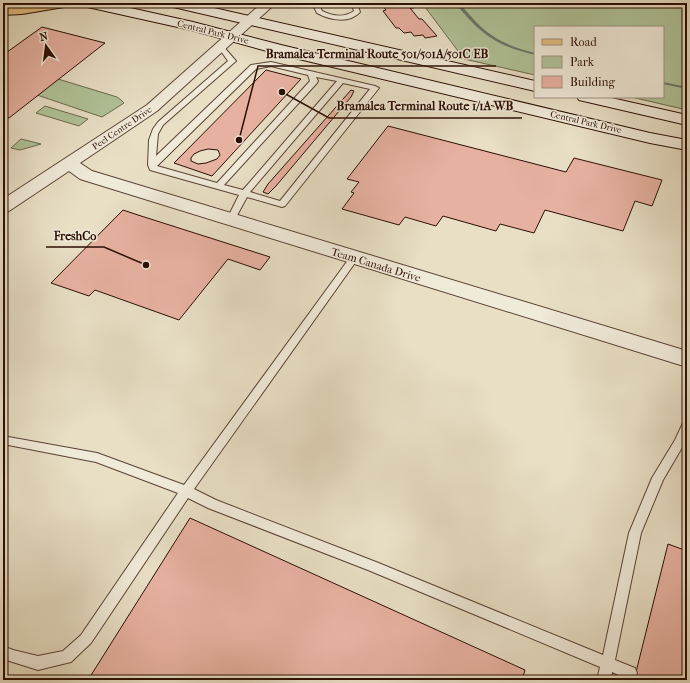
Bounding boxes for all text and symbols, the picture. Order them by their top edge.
street label: Central Park Drive [176,18,250,46]
north arrow [26,26,66,66]
legend [534,26,664,98]
text: N [38,29,50,44]
text: Road [570,35,597,49]
callout: Bramalea Terminal Route 501/501A/501C EB [258,42,496,66]
text: Bramalea Terminal Route 501/501A/501C EB [266,47,489,61]
text: Park [570,55,595,69]
text: Building [570,75,615,89]
callout: Bramalea Terminal Route 1/1A WB [329,94,522,118]
text: Bramalea Terminal Route 1/1A WB [337,99,514,113]
street label: Peel Centre Drive [90,104,154,152]
street label: Central Park Drive [549,109,623,135]
callout: FreshCo [46,223,104,247]
text: FreshCo [53,229,96,243]
street label: Team Canada Drive [330,245,423,285]

